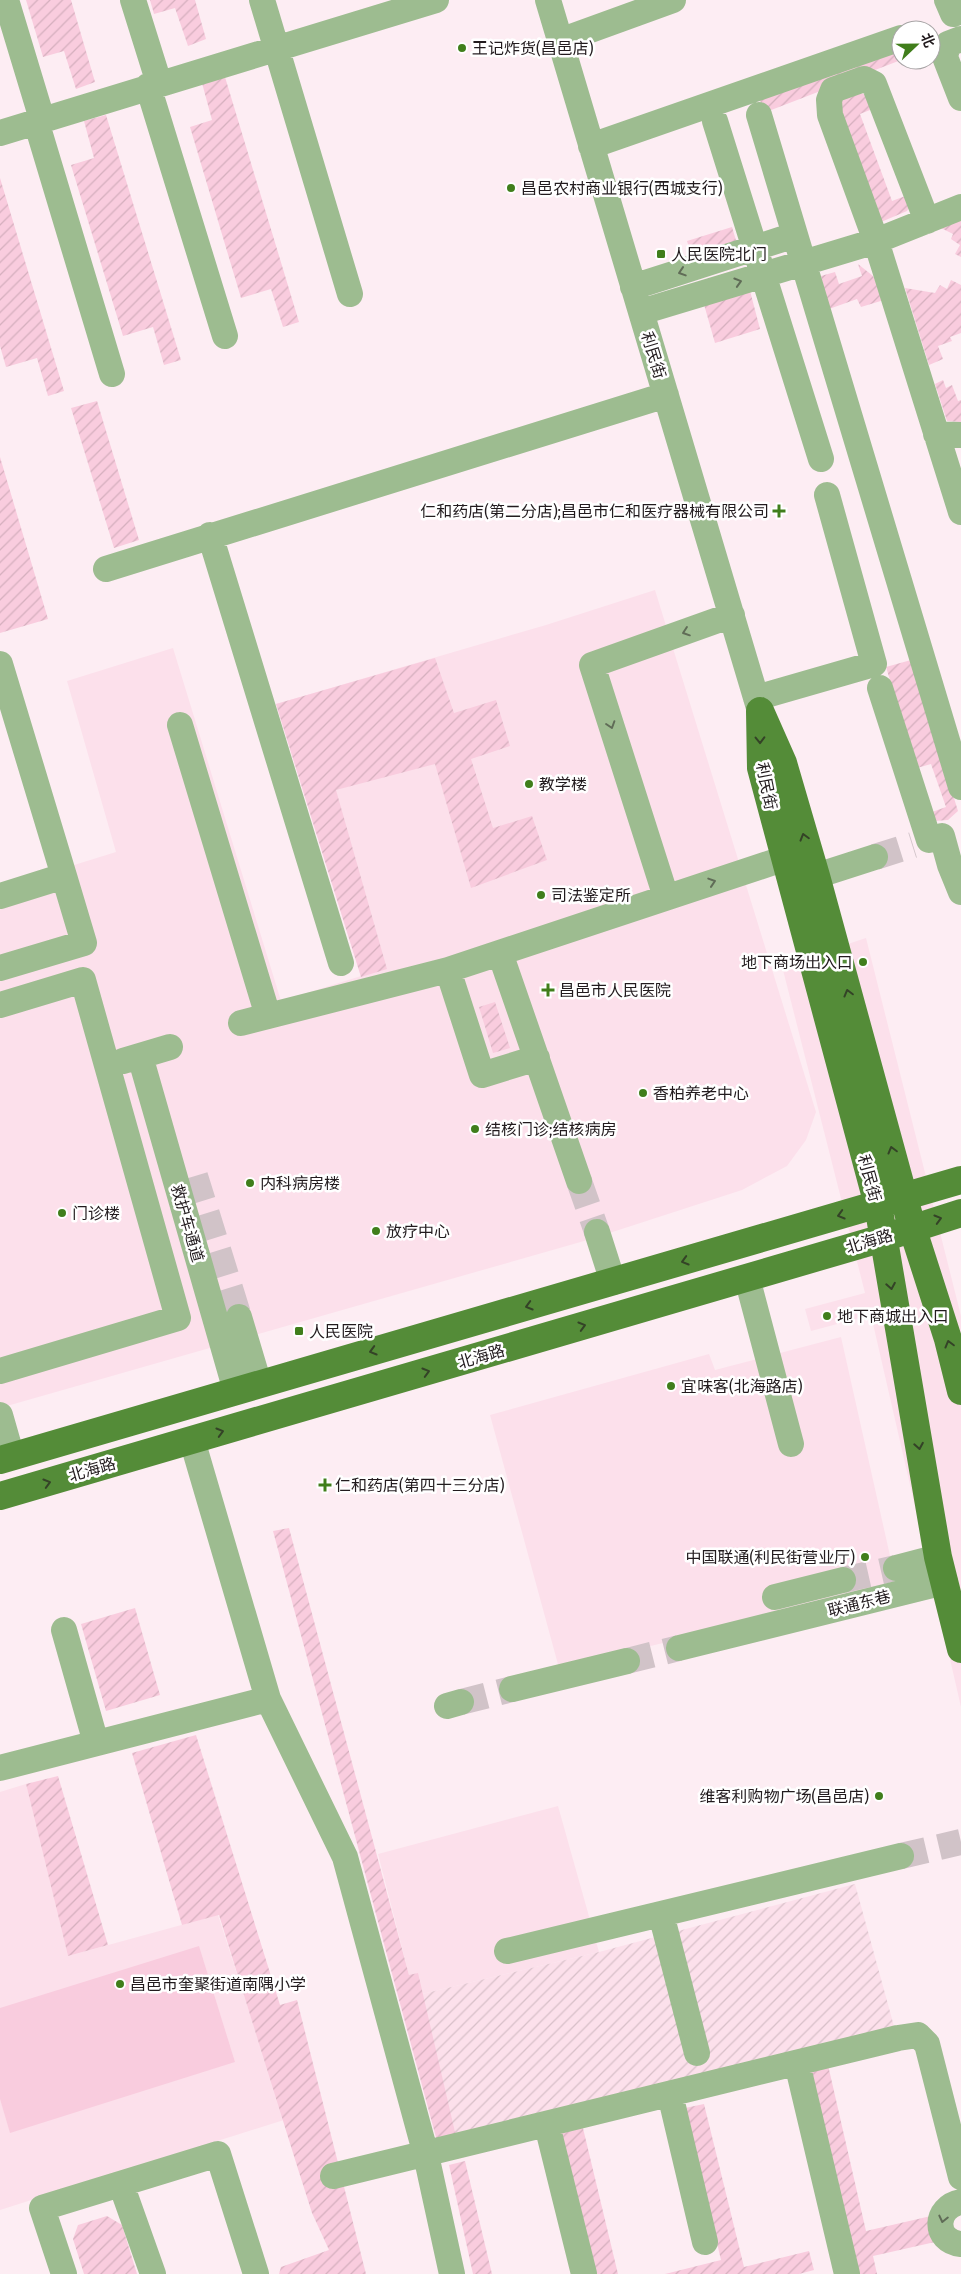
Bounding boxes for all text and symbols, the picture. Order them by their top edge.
north arrow [891,20,941,70]
text: 北 [917,31,938,50]
place label: 王记炸货(昌邑店) [472,39,594,58]
marker: 王记炸货(昌邑店) [456,42,468,54]
place label: 昌邑农村商业银行(西城支行) [521,179,723,198]
marker: 昌邑农村商业银行(西城支行) [505,182,517,194]
place label: 人民医院北门 [671,245,767,264]
marker: 人民医院北门 [655,248,667,260]
one-way arrow [678,266,687,276]
one-way arrow [733,278,741,288]
street label: 利民街 [637,329,670,381]
place label: 仁和药店(第二分店);昌邑市仁和医疗器械有限公司 [420,502,769,521]
marker: 仁和药店(第二分店);昌邑市仁和医疗器械有限公司 [773,505,785,517]
one-way arrow [682,626,690,636]
one-way arrow [605,720,615,728]
one-way arrow [755,736,765,744]
street label: 利民街 [753,761,780,811]
place label: 教学楼 [539,775,587,794]
marker: 教学楼 [523,778,535,790]
one-way arrow [800,833,810,841]
one-way arrow [708,878,716,888]
place label: 司法鉴定所 [551,886,631,905]
marker: 司法鉴定所 [535,889,547,901]
place label: 地下商场出入口 [741,953,853,972]
marker: 地下商场出入口 [857,956,869,968]
place label: 昌邑市人民医院 [559,981,671,1000]
marker: 昌邑市人民医院 [541,983,555,997]
one-way arrow [844,989,854,998]
place label: 香柏养老中心 [653,1084,749,1103]
marker: 香柏养老中心 [637,1087,649,1099]
place label: 结核门诊;结核病房 [485,1120,616,1139]
marker: 结核门诊;结核病房 [469,1123,481,1135]
one-way arrow [887,1146,897,1154]
street label: 利民街 [854,1152,885,1204]
place label: 内科病房楼 [260,1174,340,1193]
marker: 内科病房楼 [244,1177,256,1189]
street label: 救护车通道 [167,1182,208,1264]
place label: 门诊楼 [72,1204,120,1223]
marker: 门诊楼 [56,1207,68,1219]
one-way arrow [837,1210,846,1220]
one-way arrow [934,1215,942,1225]
place label: 放疗中心 [386,1222,450,1241]
marker: 放疗中心 [370,1225,382,1237]
street label: 北海路 [843,1225,895,1258]
one-way arrow [681,1255,690,1265]
one-way arrow [886,1282,896,1290]
one-way arrow [525,1300,533,1311]
place label: 地下商城出入口 [837,1307,949,1326]
marker: 地下商城出入口 [821,1310,833,1322]
place label: 人民医院 [309,1322,373,1341]
one-way arrow [577,1322,585,1332]
marker: 人民医院 [293,1325,305,1337]
one-way arrow [944,1339,955,1348]
street label: 北海路 [455,1341,507,1372]
one-way arrow [369,1346,378,1356]
one-way arrow [421,1367,429,1377]
place label: 宜味客(北海路店) [681,1377,803,1396]
marker: 宜味客(北海路店) [665,1380,677,1392]
one-way arrow [215,1428,223,1438]
one-way arrow [914,1442,924,1450]
street label: 北海路 [66,1454,118,1485]
place label: 仁和药店(第四十三分店) [335,1476,505,1495]
one-way arrow [42,1478,50,1488]
marker: 仁和药店(第四十三分店) [319,1479,331,1491]
place label: 中国联通(利民街营业厅) [686,1548,855,1567]
marker: 中国联通(利民街营业厅) [859,1551,871,1563]
street label: 联通东巷 [826,1587,892,1620]
place label: 维客利购物广场(昌邑店) [700,1787,869,1806]
marker: 维客利购物广场(昌邑店) [873,1790,885,1802]
place label: 昌邑市奎聚街道南隅小学 [130,1975,306,1994]
marker: 昌邑市奎聚街道南隅小学 [114,1978,126,1990]
one-way arrow [938,2215,948,2223]

